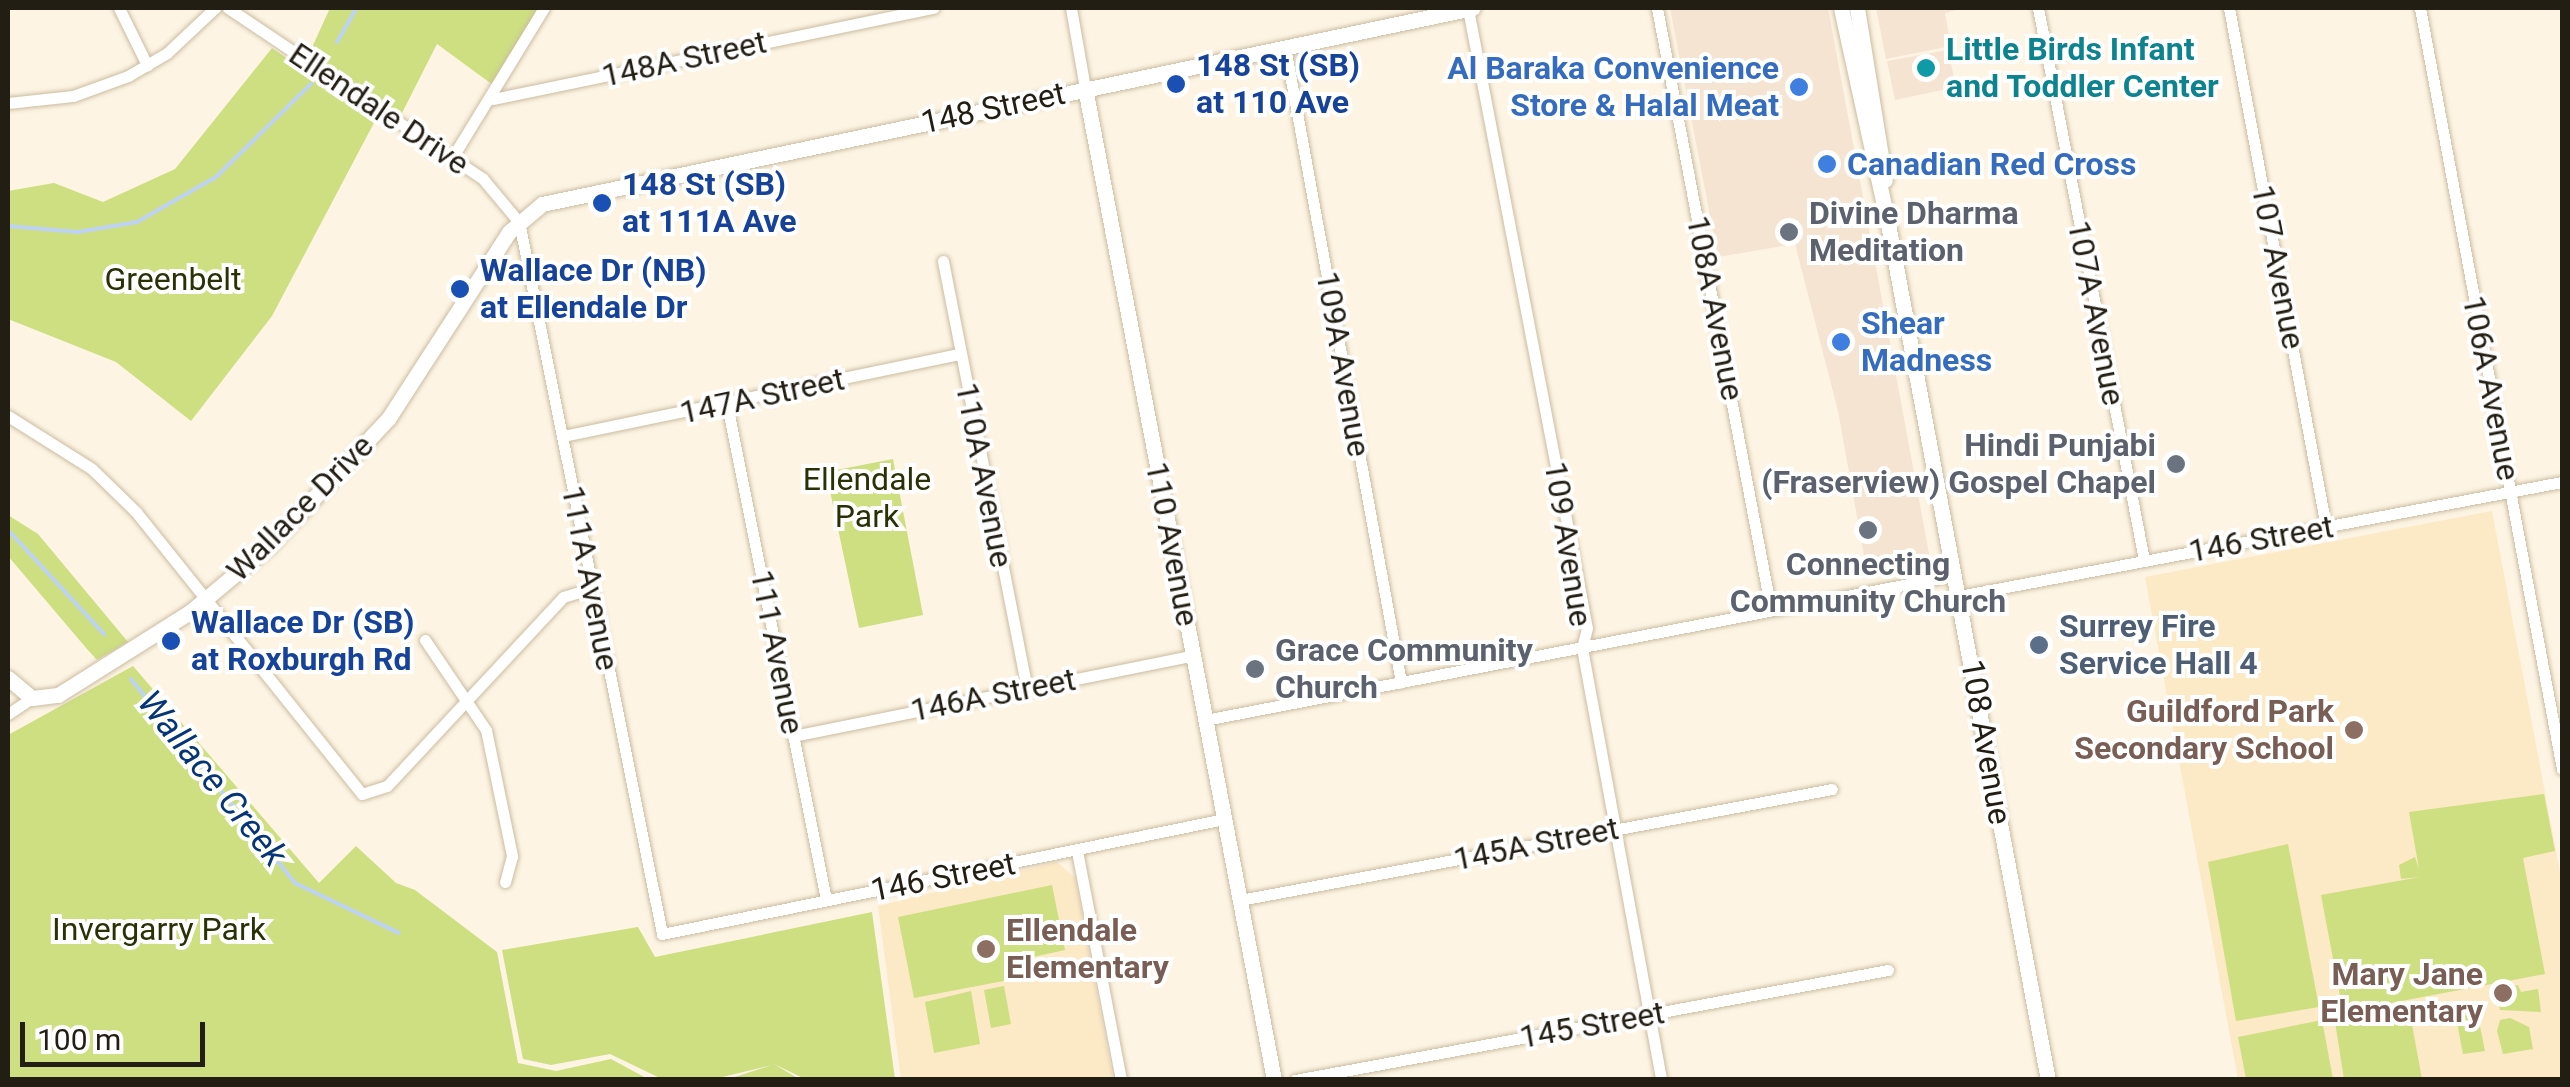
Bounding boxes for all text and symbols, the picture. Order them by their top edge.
street label: 148A Street [598,23,770,95]
place label: Little Birds Infant and Toddler Center [1946,31,2220,106]
street label: Ellendale Drive [282,35,476,183]
place label: 148 St (SB) at 110 Ave [1196,47,1360,122]
place label: Al Baraka Convenience Store & Halal Meat [1447,50,1779,125]
marker: Little Birds Infant and Toddler Center [1915,57,1937,79]
marker: 148 St (SB) at 110 Ave [1165,73,1187,95]
street label: 148 Street [917,74,1069,142]
marker: Al Baraka Convenience Store & Halal Meat [1788,76,1810,98]
place label: Canadian Red Cross [1847,145,2136,183]
marker: Canadian Red Cross [1816,153,1838,175]
place label: 148 St (SB) at 111A Ave [622,166,796,241]
street label: 107 Avenue [2243,182,2313,352]
marker: 148 St (SB) at 111A Ave [591,192,613,214]
place label: Divine Dharma Meditation [1809,195,2019,270]
street label: 108A Avenue [1678,212,1752,404]
street label: 107A Avenue [2059,217,2133,409]
marker: Divine Dharma Meditation [1778,221,1800,243]
place label: Wallace Dr (NB) at Ellendale Dr [480,252,706,327]
park label: Greenbelt [104,260,242,298]
street label: 109A Avenue [1308,268,1378,460]
marker: Wallace Dr (NB) at Ellendale Dr [449,278,471,300]
street label: 106A Avenue [2454,292,2528,484]
place label: Shear Madness [1861,305,1992,380]
marker: Shear Madness [1830,331,1852,353]
street label: 147A Street [676,360,848,432]
street label: 110A Avenue [947,379,1021,571]
street label: Wallace Drive [219,427,381,589]
place label: Hindi Punjabi (Fraserview) Gospel Chapel [1761,427,2156,502]
marker: Hindi Punjabi (Fraserview) Gospel Chapel [2165,453,2187,475]
street label: 110 Avenue [1137,459,1207,629]
street label: 109 Avenue [1536,459,1600,629]
park label: Ellendale Park [803,461,931,536]
street label: 111A Avenue [553,482,627,674]
street label: 146 Street [2186,507,2336,571]
marker: Connecting Community Church [1857,519,1879,541]
place label: Connecting Community Church [1730,546,2006,621]
street label: 111 Avenue [742,567,812,737]
place label: Wallace Dr (SB) at Roxburgh Rd [191,604,415,679]
place label: Surrey Fire Service Hall 4 [2059,608,2258,683]
marker: Wallace Dr (SB) at Roxburgh Rd [160,630,182,652]
place label: Grace Community Church [1275,632,1533,707]
marker: Surrey Fire Service Hall 4 [2028,634,2050,656]
street label: 108 Avenue [1953,657,2019,827]
marker: Grace Community Church [1244,658,1266,680]
street label: 146A Street [907,660,1079,730]
water label: Wallace Creek [128,683,296,875]
place label: Guildford Park Secondary School [2074,693,2334,768]
marker: Guildford Park Secondary School [2343,719,2365,741]
street label: 145A Street [1450,809,1622,879]
street label: 146 Street [868,844,1018,910]
park label: Invergarry Park [52,910,266,948]
place label: Ellendale Elementary [1006,912,1169,987]
marker: Ellendale Elementary [975,938,997,960]
place label: Mary Jane Elementary [2320,956,2483,1031]
marker: Mary Jane Elementary [2492,982,2514,1004]
street label: 145 Street [1517,993,1667,1057]
scale bar [25,1002,210,1064]
text: 100 m [37,1022,121,1057]

